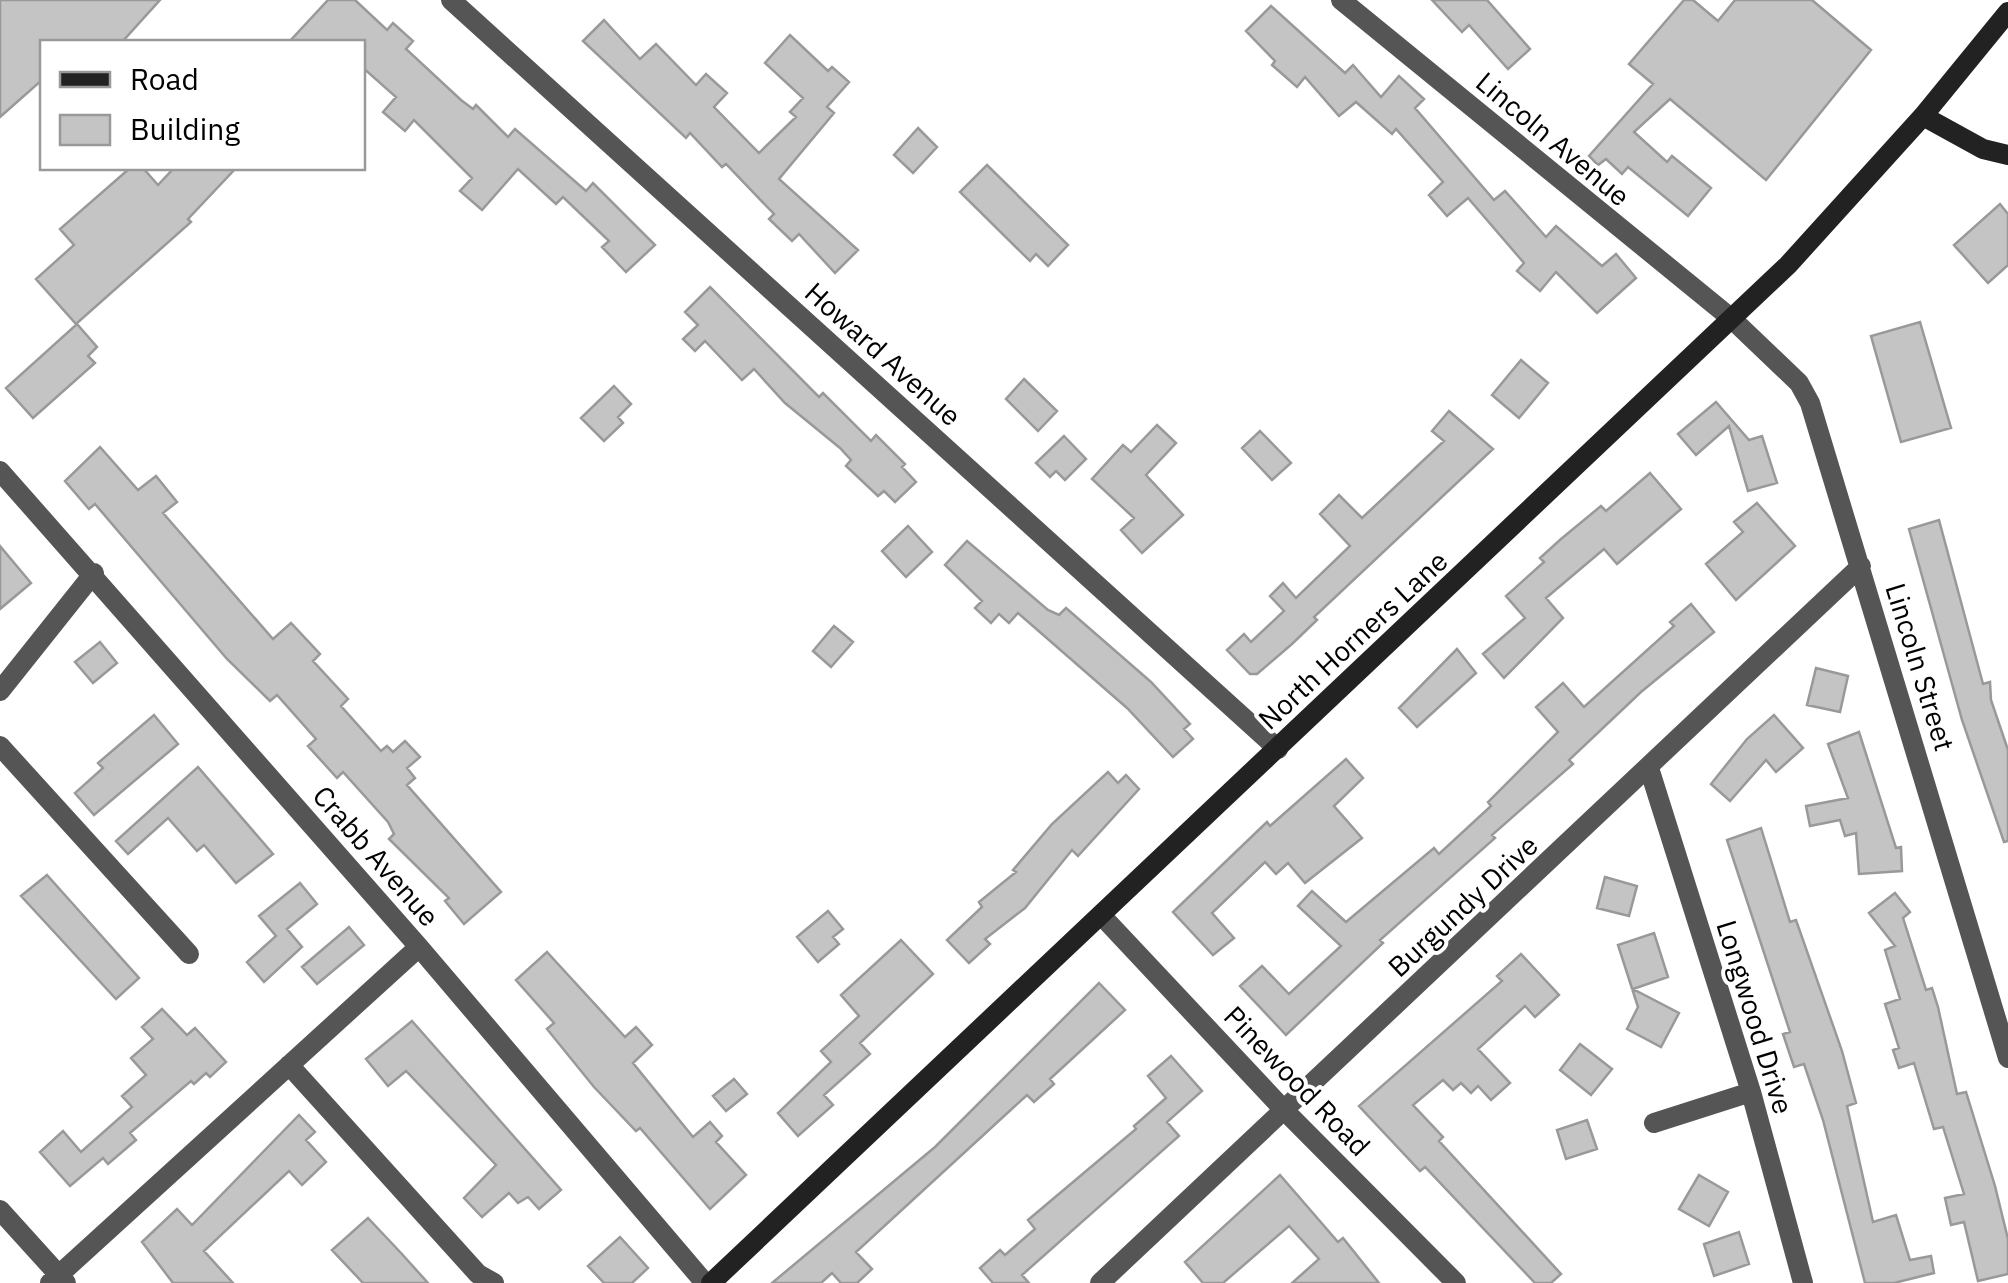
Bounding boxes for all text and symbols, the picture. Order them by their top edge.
legend [40,40,365,170]
text: Road [130,59,199,98]
street label: Lincoln Avenue [1469,63,1638,214]
text: Building [130,109,240,148]
street label: Howard Avenue [797,274,969,434]
street label: North Horners Lane [1250,542,1455,737]
street label: Lincoln Street [1877,579,1964,755]
street label: Crabb Avenue [305,777,448,934]
street label: Burgundy Drive [1380,827,1546,985]
street label: Longwood Drive [1708,915,1803,1118]
street label: Pinewood Road [1216,998,1378,1164]

